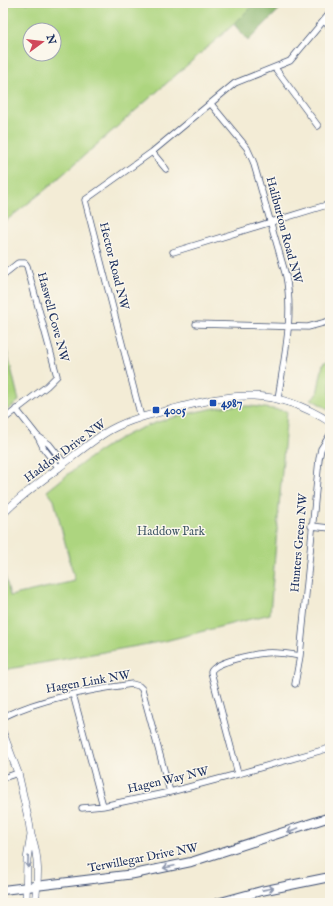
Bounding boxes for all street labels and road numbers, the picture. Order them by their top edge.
street label: Haliburton Road NW [263,175,306,286]
street label: Hector Road NW [96,221,132,312]
street label: Haswell Cove NW [34,270,72,364]
street label: Haddow Drive NW [21,416,109,486]
street label: Hunters Green NW [287,492,311,593]
street label: Hagen Link NW [45,667,132,697]
street label: Hagen Way NW [126,763,210,797]
street label: Terwillegar Drive NW [87,840,200,876]

